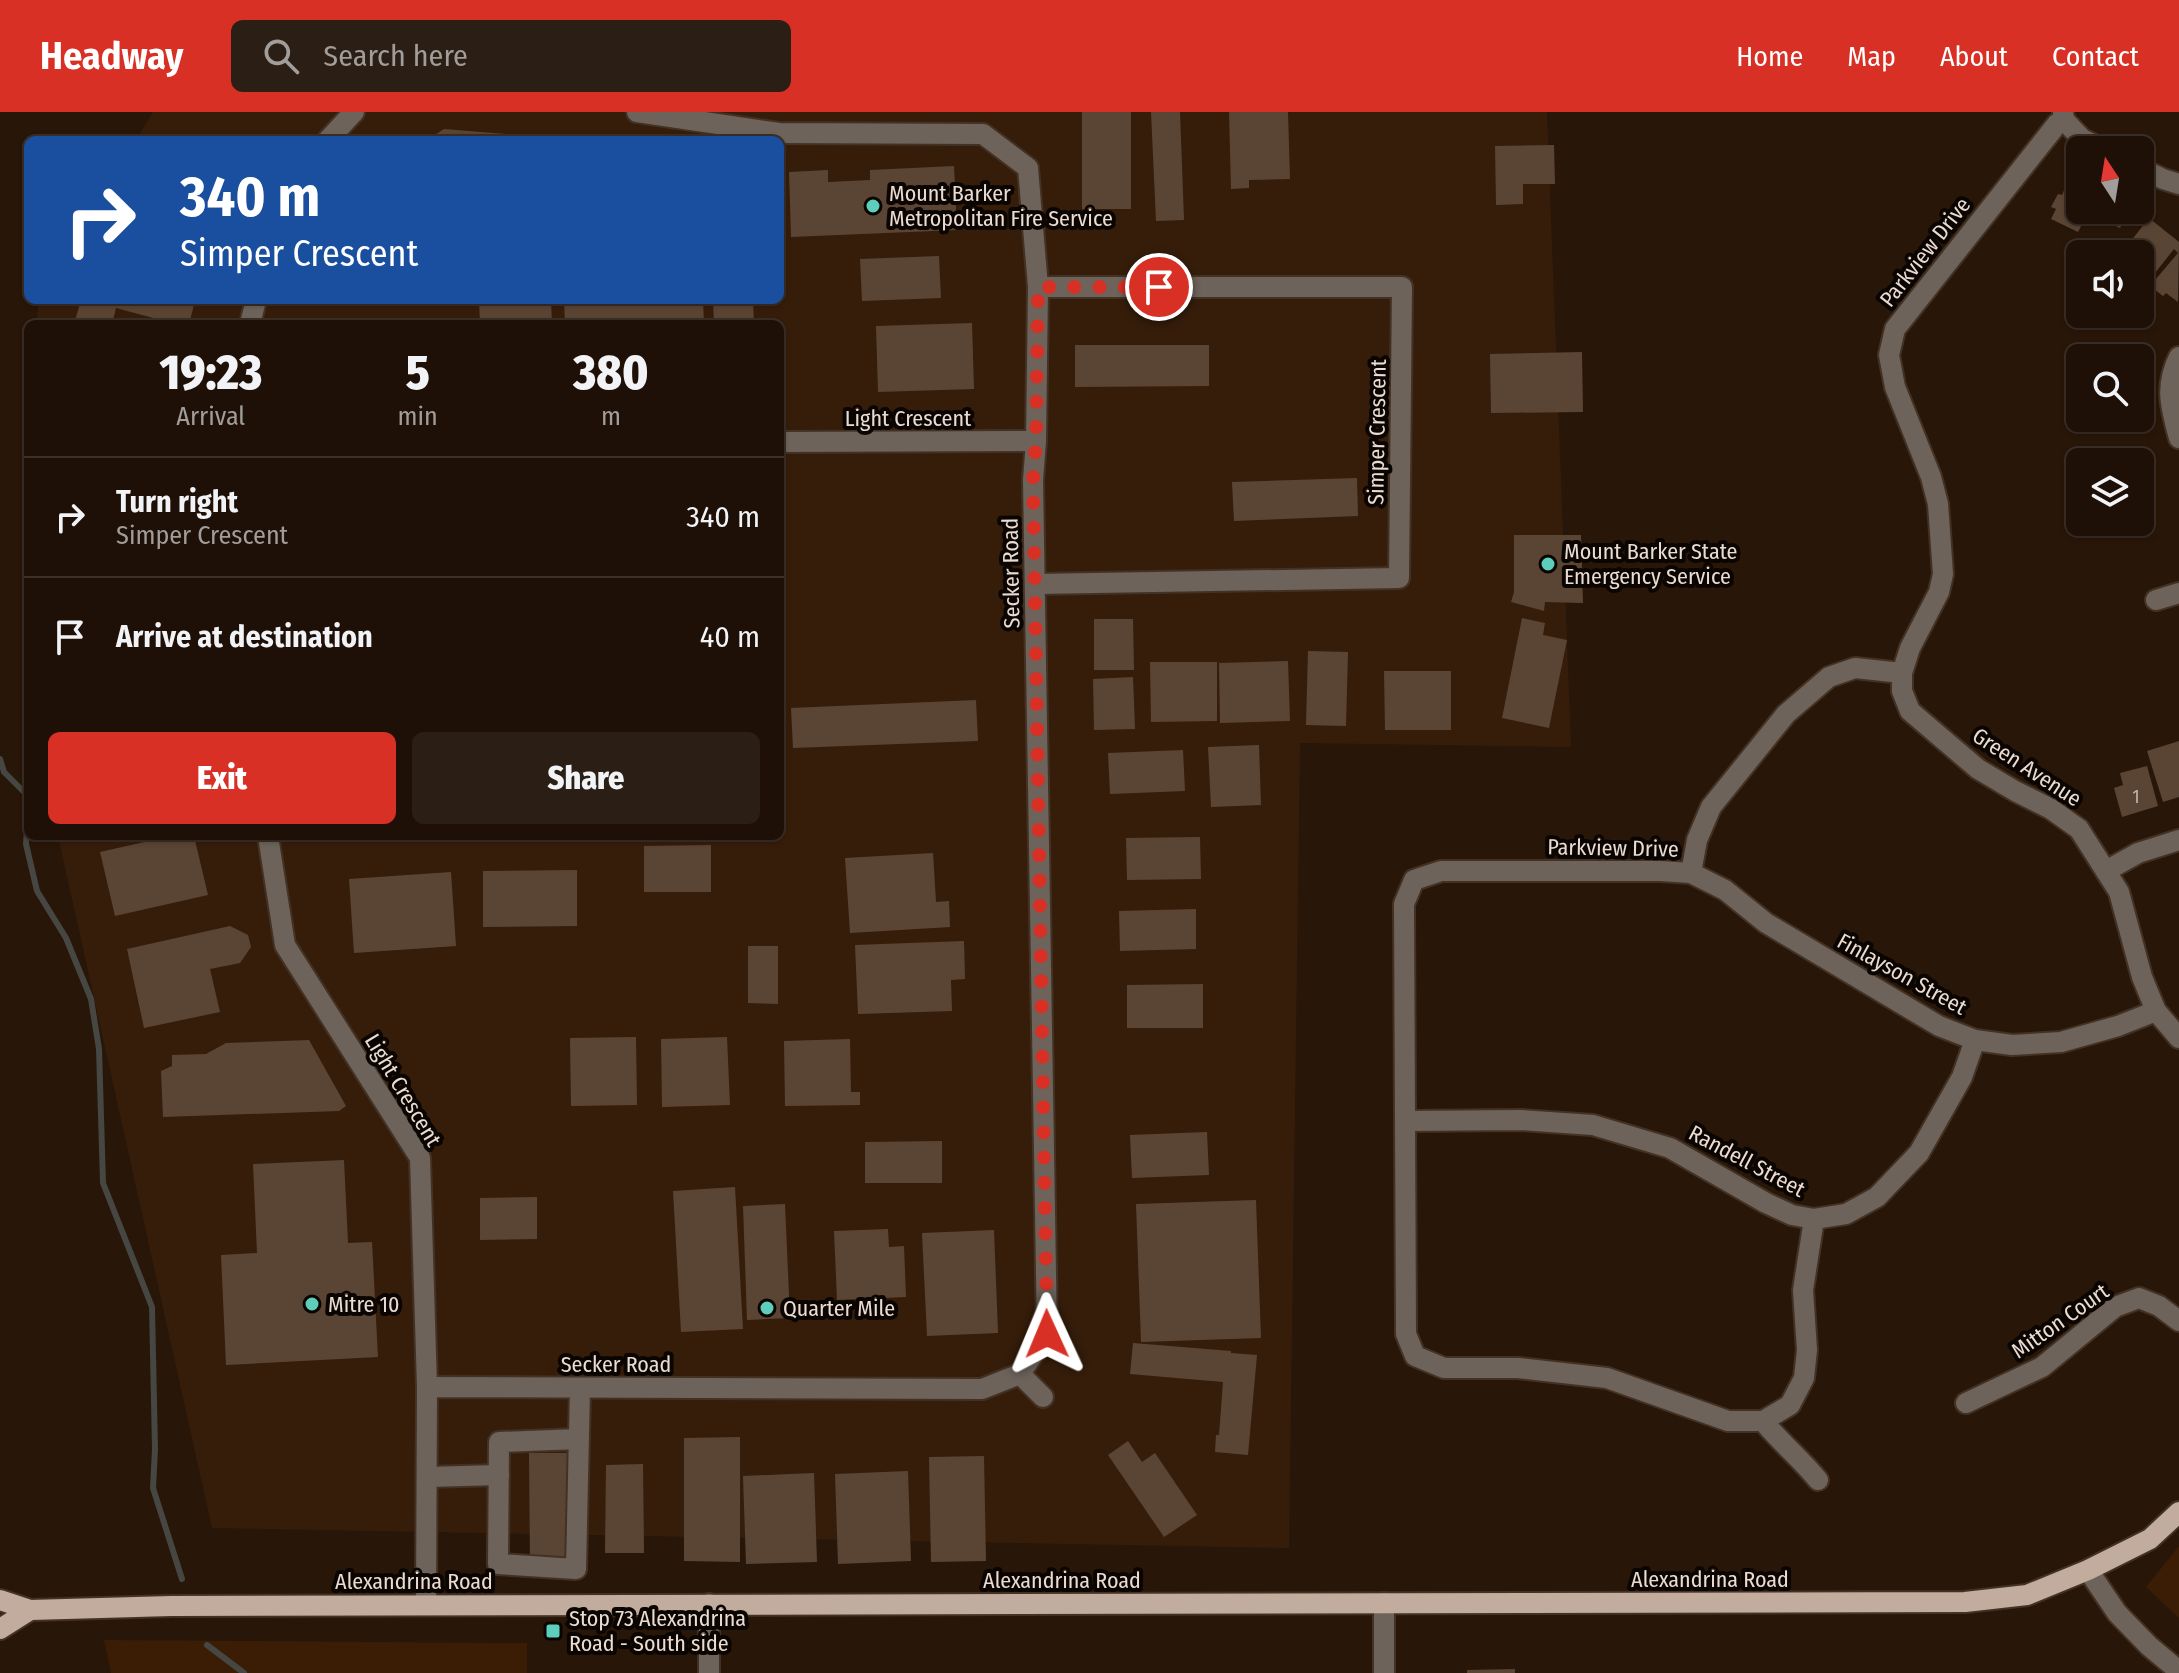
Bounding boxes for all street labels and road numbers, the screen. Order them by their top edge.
street label: Parkview Drive [1874,192,1976,312]
street label: Simper Crescent [1362,358,1392,505]
street label: Light Crescent [845,405,972,432]
street label: Secker Road [997,517,1025,629]
street label: Green Avenue [1968,722,2086,812]
street label: Parkview Drive [1547,833,1679,863]
street label: Finlayson Street [1833,927,1972,1021]
street label: Light Crescent [359,1029,448,1152]
street label: Randell Street [1684,1119,1810,1203]
street label: Mitton Court [2006,1277,2114,1364]
street label: Secker Road [561,1351,671,1378]
street label: Alexandrina Road [1631,1566,1789,1593]
street label: Alexandrina Road [983,1567,1141,1594]
street label: Alexandrina Road [335,1568,493,1595]

